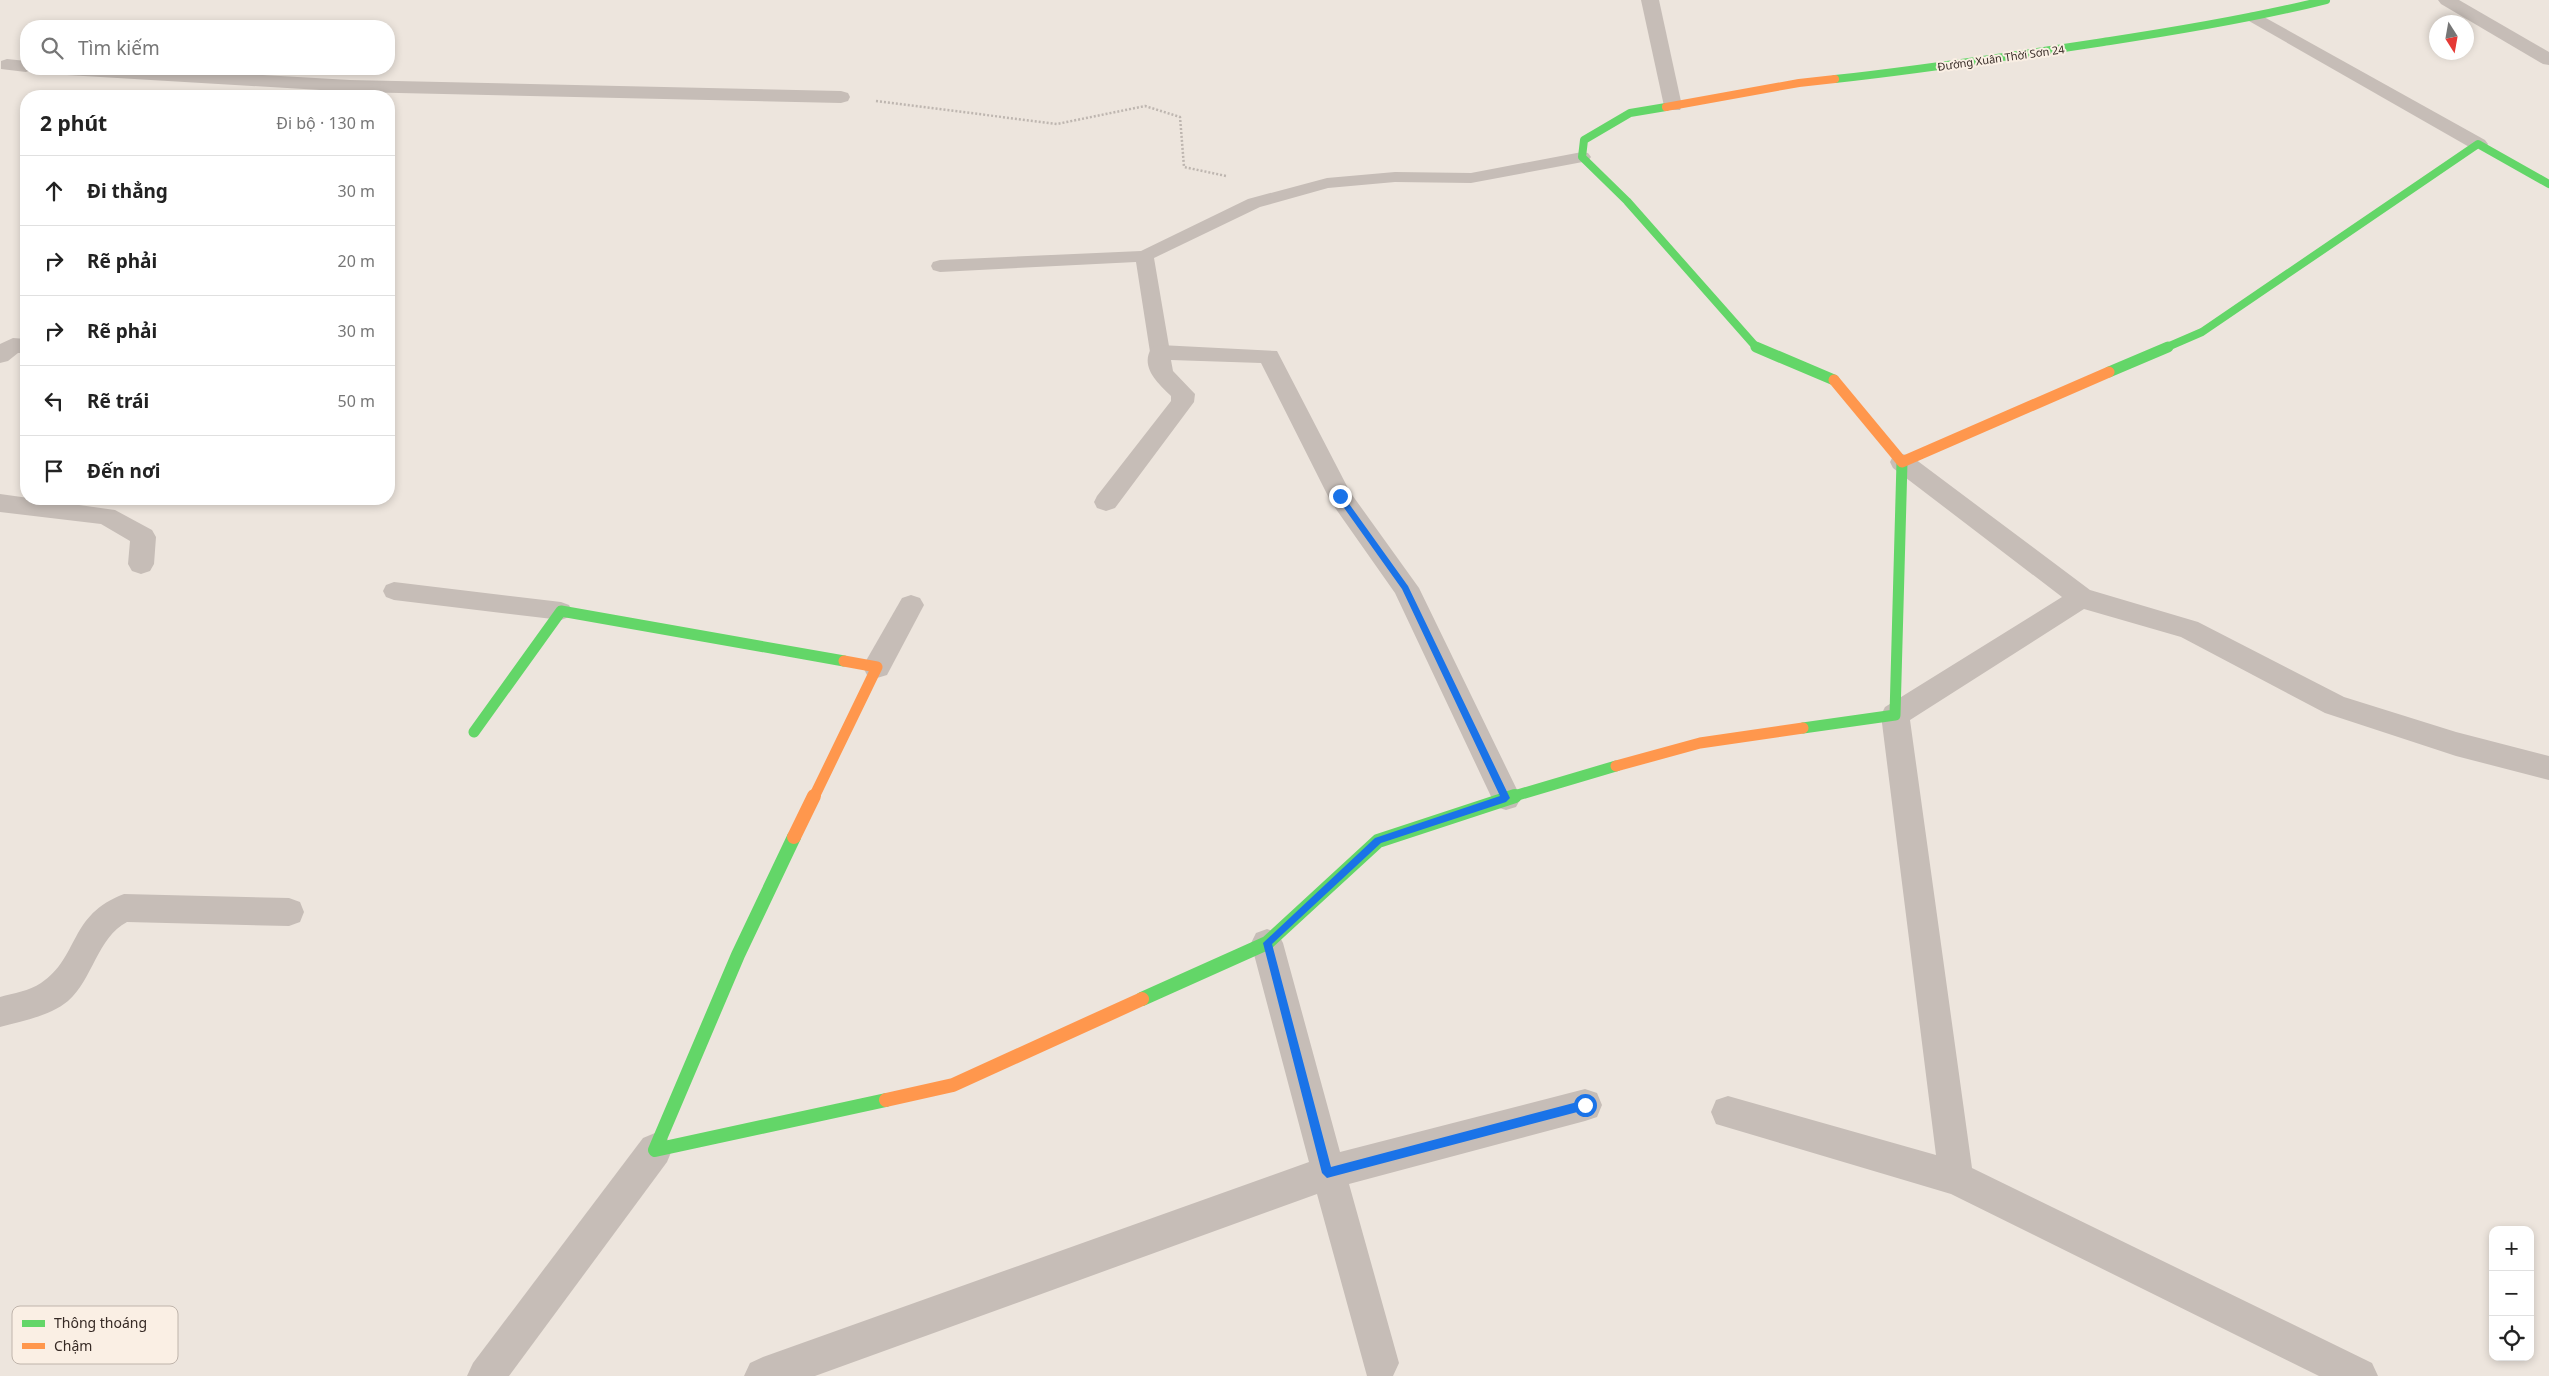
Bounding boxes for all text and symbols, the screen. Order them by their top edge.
north arrow [2429,15,2474,60]
search box [20,20,395,75]
icon: search [38,34,66,62]
text: Tìm kiếm [78,35,160,61]
street label: Đường Xuân Thời Sơn 24 [1936,41,2066,74]
text: 2 phút [40,109,107,137]
text: Đi bộ · 130 m [276,112,375,134]
icon: ahead [40,177,68,205]
text: Đi thẳng [87,178,168,204]
text: 30 m [338,180,375,202]
icon: right [40,247,68,275]
text: Rẽ phải [87,248,157,274]
text: 20 m [338,250,375,272]
icon: right [40,317,68,345]
text: Rẽ phải [87,318,157,344]
text: 30 m [338,320,375,342]
icon: left [40,387,68,415]
text: Rẽ trái [87,388,149,414]
text: 50 m [338,390,375,412]
icon: arrive [40,457,68,485]
text: Đến nơi [87,458,161,484]
route end [1329,485,1352,508]
route start [1574,1094,1597,1117]
map controls [2489,1226,2534,1361]
button: + [2489,1226,2534,1271]
button: − [2489,1271,2534,1316]
legend [12,1306,178,1364]
text: Thông thoáng [54,1313,147,1332]
button: locate [2489,1316,2534,1361]
text: Chậm [54,1336,92,1355]

